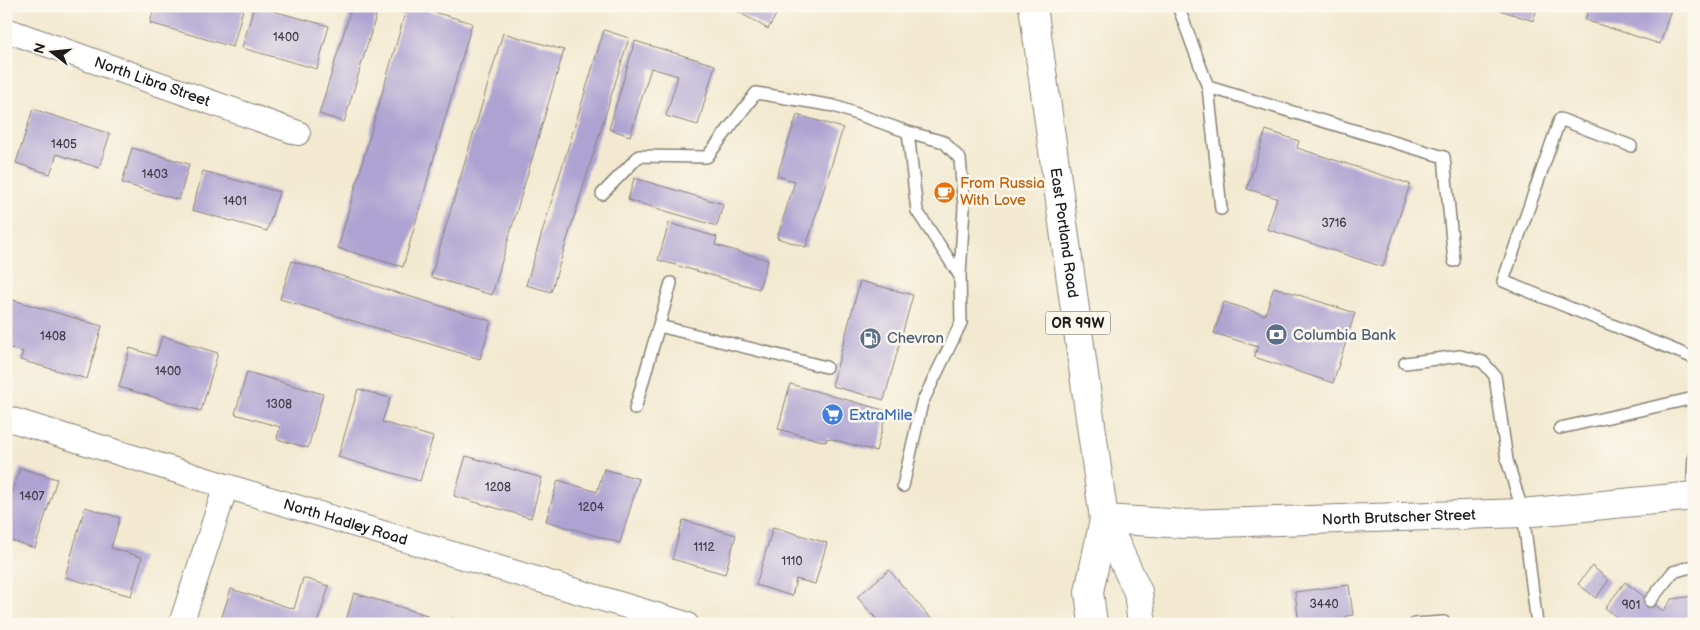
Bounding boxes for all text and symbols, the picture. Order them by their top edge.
north arrow [28,28,78,78]
house number: 1400 [273,30,299,45]
text: N [30,41,50,56]
street label: North Libra Street [92,53,213,111]
house number: 1405 [51,137,77,152]
house number: 1403 [142,167,168,182]
street label: East Portland Road [1045,167,1082,299]
place label: From Russia With Love [960,174,1045,210]
cafe icon: From Russia With Love [932,180,956,204]
house number: 1401 [223,194,247,209]
house number: 3716 [1321,216,1347,231]
road number: OR 99W [1046,312,1110,334]
bank icon: Columbia Bank [1265,323,1289,347]
fuel station icon: Chevron [859,326,883,350]
place label: Columbia Bank [1293,326,1396,345]
house number: 1408 [40,329,66,344]
place label: Chevron [887,329,944,348]
house number: 1400 [155,364,181,379]
house number: 1308 [266,397,292,412]
supermarket icon: ExtraMile [821,403,845,427]
place label: ExtraMile [849,406,913,425]
house number: 1208 [485,480,511,495]
house number: 1407 [20,489,45,504]
street label: North Hadley Road [281,495,410,550]
house number: 1204 [578,500,605,515]
street label: North Brutscher Street [1322,506,1476,530]
house number: 1112 [693,540,715,555]
house number: 1110 [782,554,803,569]
house number: 3440 [1309,597,1339,612]
house number: 901 [1622,598,1640,613]

